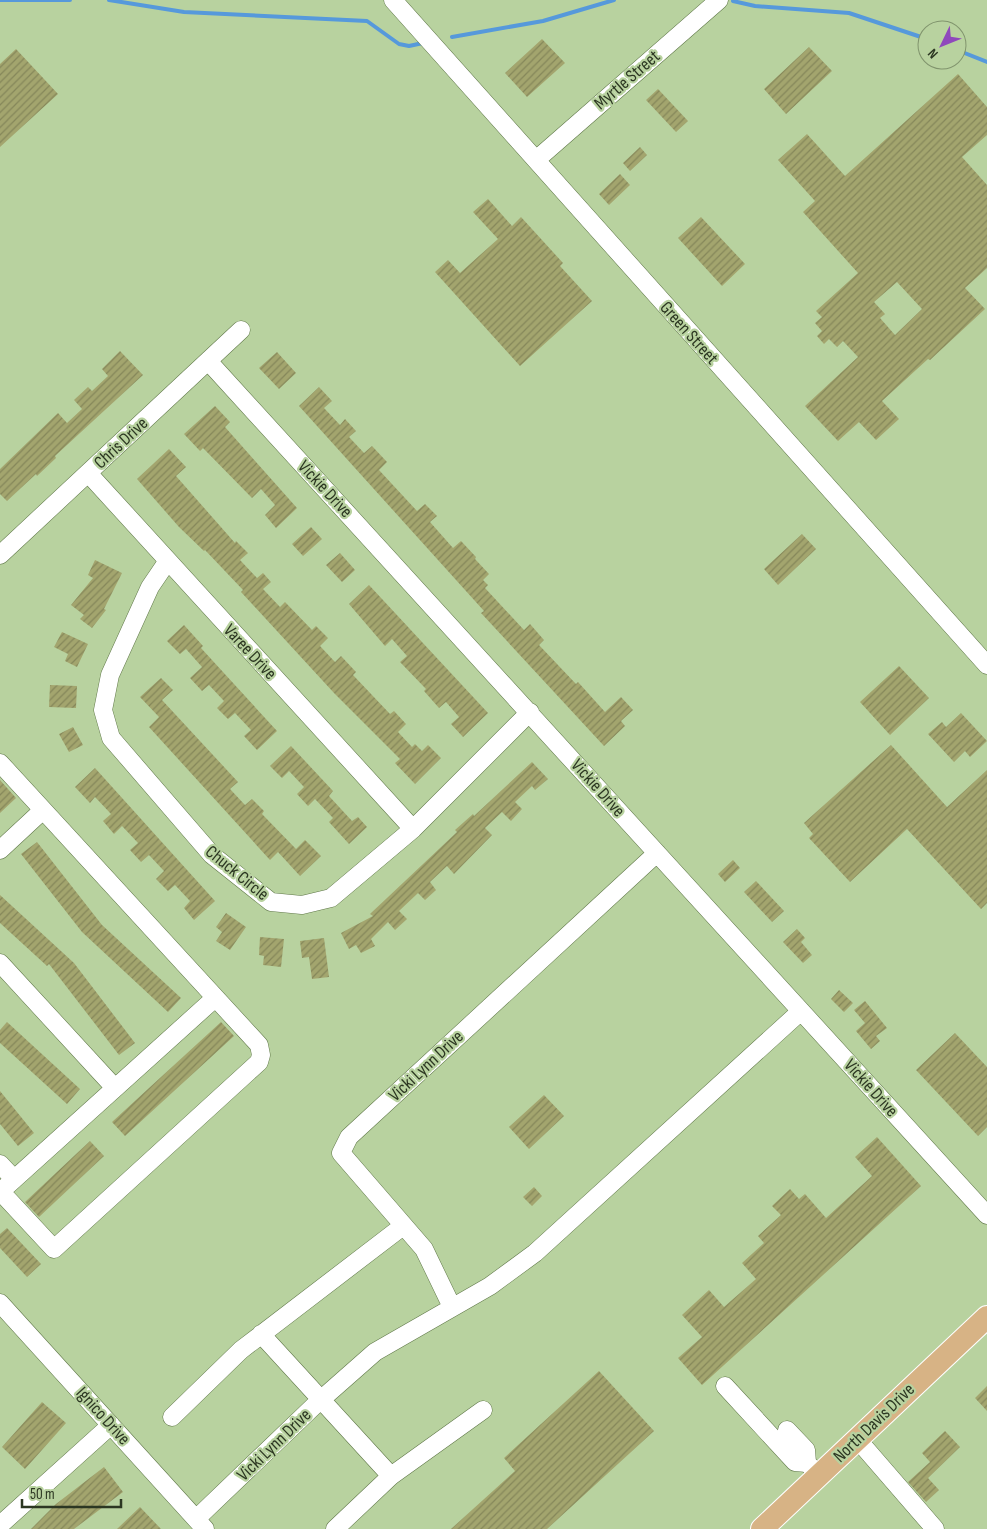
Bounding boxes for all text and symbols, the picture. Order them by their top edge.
north arrow [917,20,967,70]
text: N [924,45,942,62]
street label: Myrtle Street [590,46,664,114]
street label: Green Street [655,297,723,369]
street label: Chris Drive [90,413,152,473]
street label: Vickie Drive [293,456,357,522]
street label: Varee Drive [219,620,281,684]
street label: Vickie Drive [567,755,629,821]
street label: Chuck Circle [201,841,273,905]
street label: Vicki Lynn Drive [384,1026,468,1106]
street label: Vickie Drive [840,1055,902,1121]
street label: North Davis Drive [829,1379,919,1467]
street label: Ignico Drive [72,1383,134,1449]
street label: Vicki Lynn Drive [233,1405,315,1485]
scale bar [22,1476,121,1508]
text: 50 m [30,1485,55,1504]

